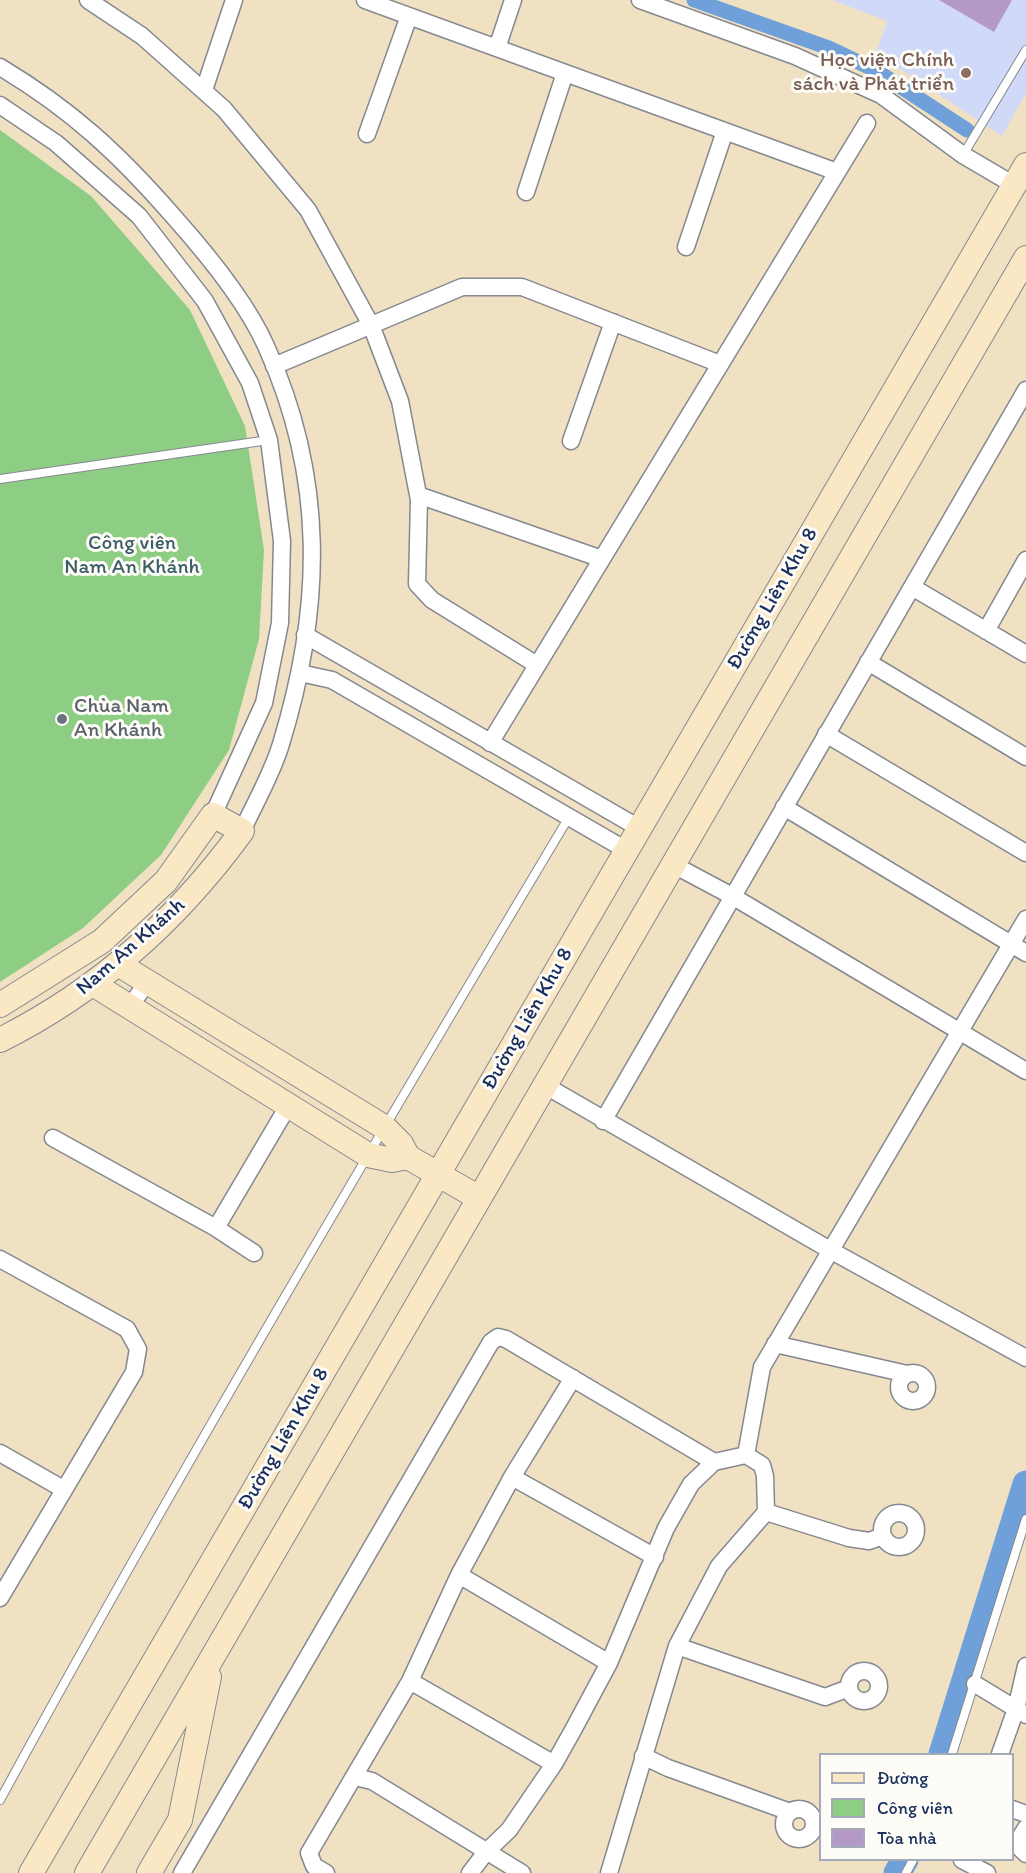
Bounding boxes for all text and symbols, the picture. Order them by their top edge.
place label: Học viện Chính sách và Phát triển [793,48,954,98]
marker: Học viện Chính sách và Phát triển [959,66,973,80]
street label: Đường Liên Khu 8 [722,523,824,675]
park label: Công viên Nam An Khánh [64,531,200,581]
place label: Chùa Nam An Khánh [74,694,169,744]
marker: Chùa Nam An Khánh [55,712,69,726]
street label: Nam An Khánh [72,893,190,1001]
street label: Đường Liên Khu 8 [477,943,579,1095]
street label: Đường Liên Khu 8 [233,1363,335,1515]
legend [819,1753,1014,1861]
text: Đường [877,1767,928,1789]
text: Công viên [877,1797,953,1819]
text: Tòa nhà [877,1827,937,1849]

